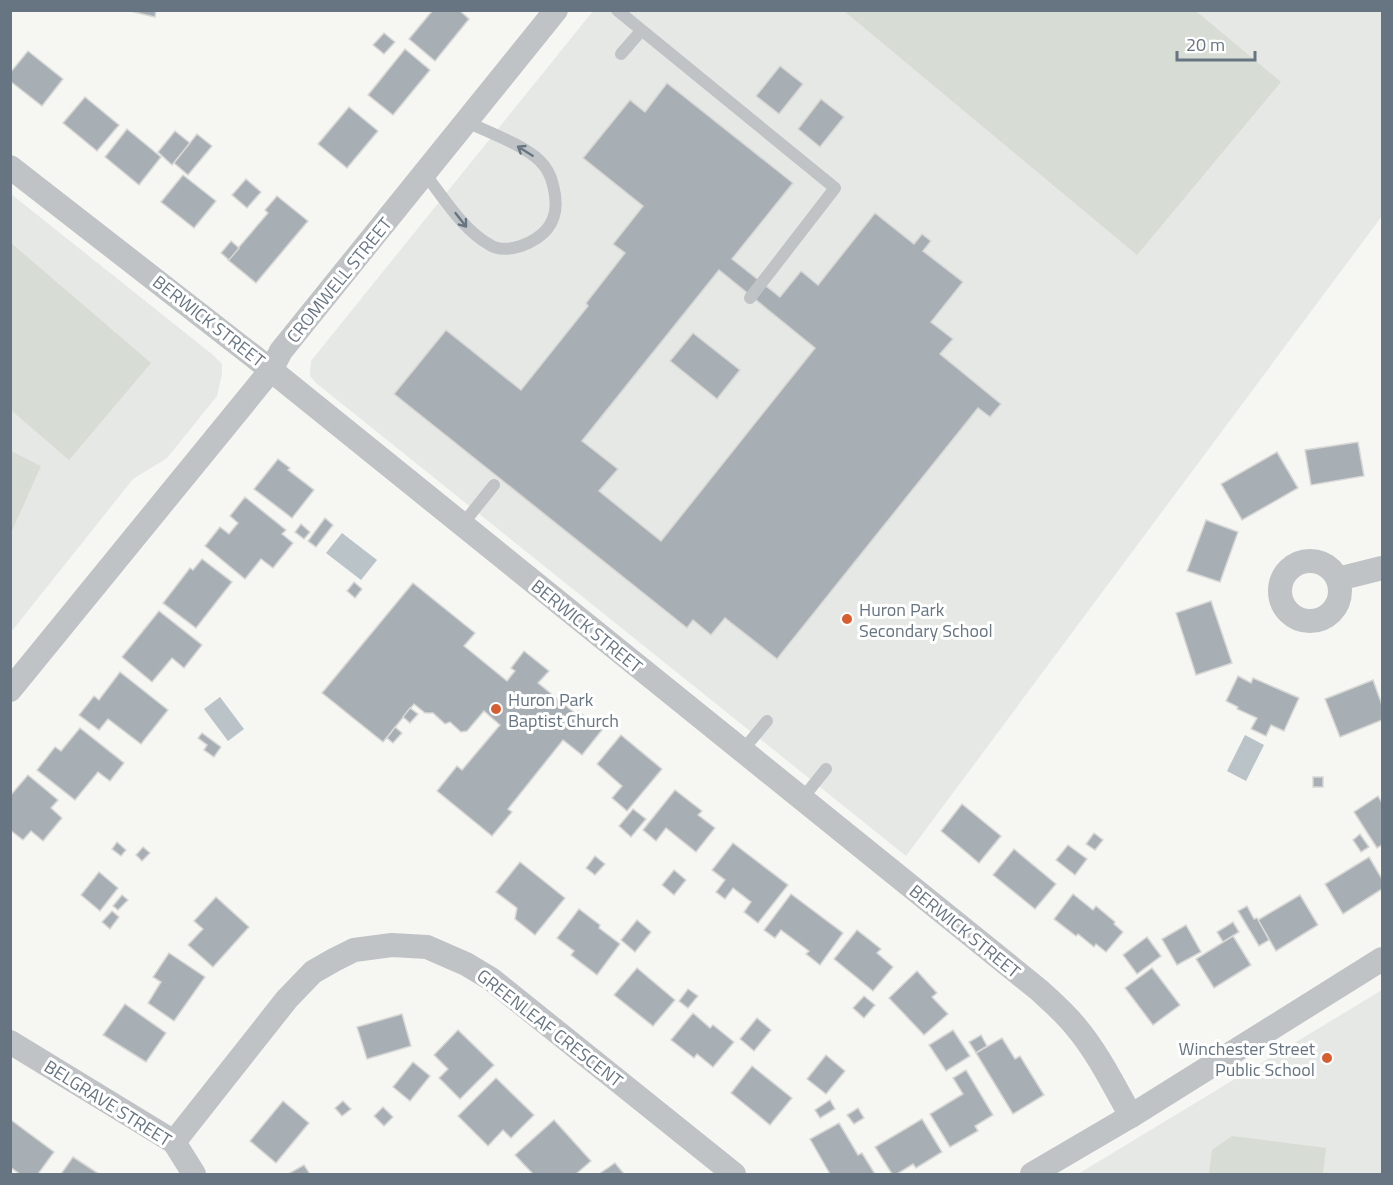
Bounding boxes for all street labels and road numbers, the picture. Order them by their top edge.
street label: CROMWELL STREET [280,211,398,349]
street label: BERWICK STREET [147,268,271,374]
street label: BERWICK STREET [526,573,649,680]
street label: BERWICK STREET [904,878,1027,985]
street label: GREENLEAF CRESCENT [471,962,629,1094]
street label: BELGRAVE STREET [39,1053,177,1153]

